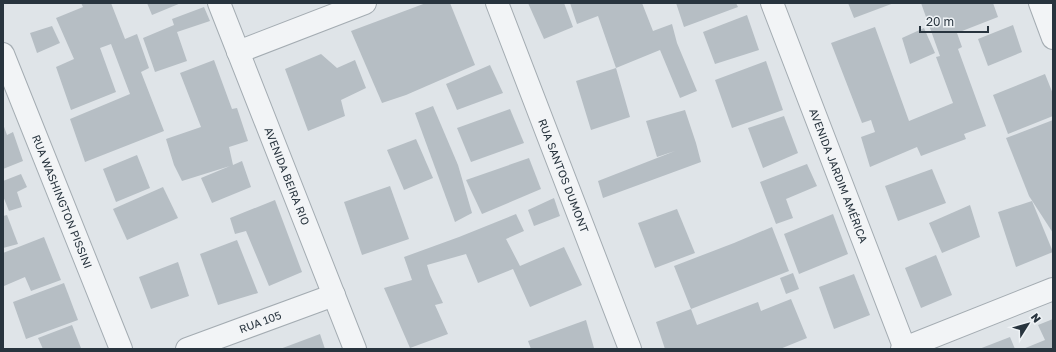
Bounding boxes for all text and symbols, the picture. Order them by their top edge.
scale bar [920,8,988,34]
text: 20 m [926,14,954,29]
street label: AVENIDA JARDIM AMÉRICA [807,106,871,245]
street label: RUA SANTOS DUMONT [536,117,592,234]
street label: AVENIDA BEIRA RIO [262,125,313,227]
street label: RUA WASHINGTON PISSINI [30,133,95,270]
north arrow [1008,304,1048,344]
street label: RUA 105 [237,308,283,335]
text: N [1029,310,1044,325]

